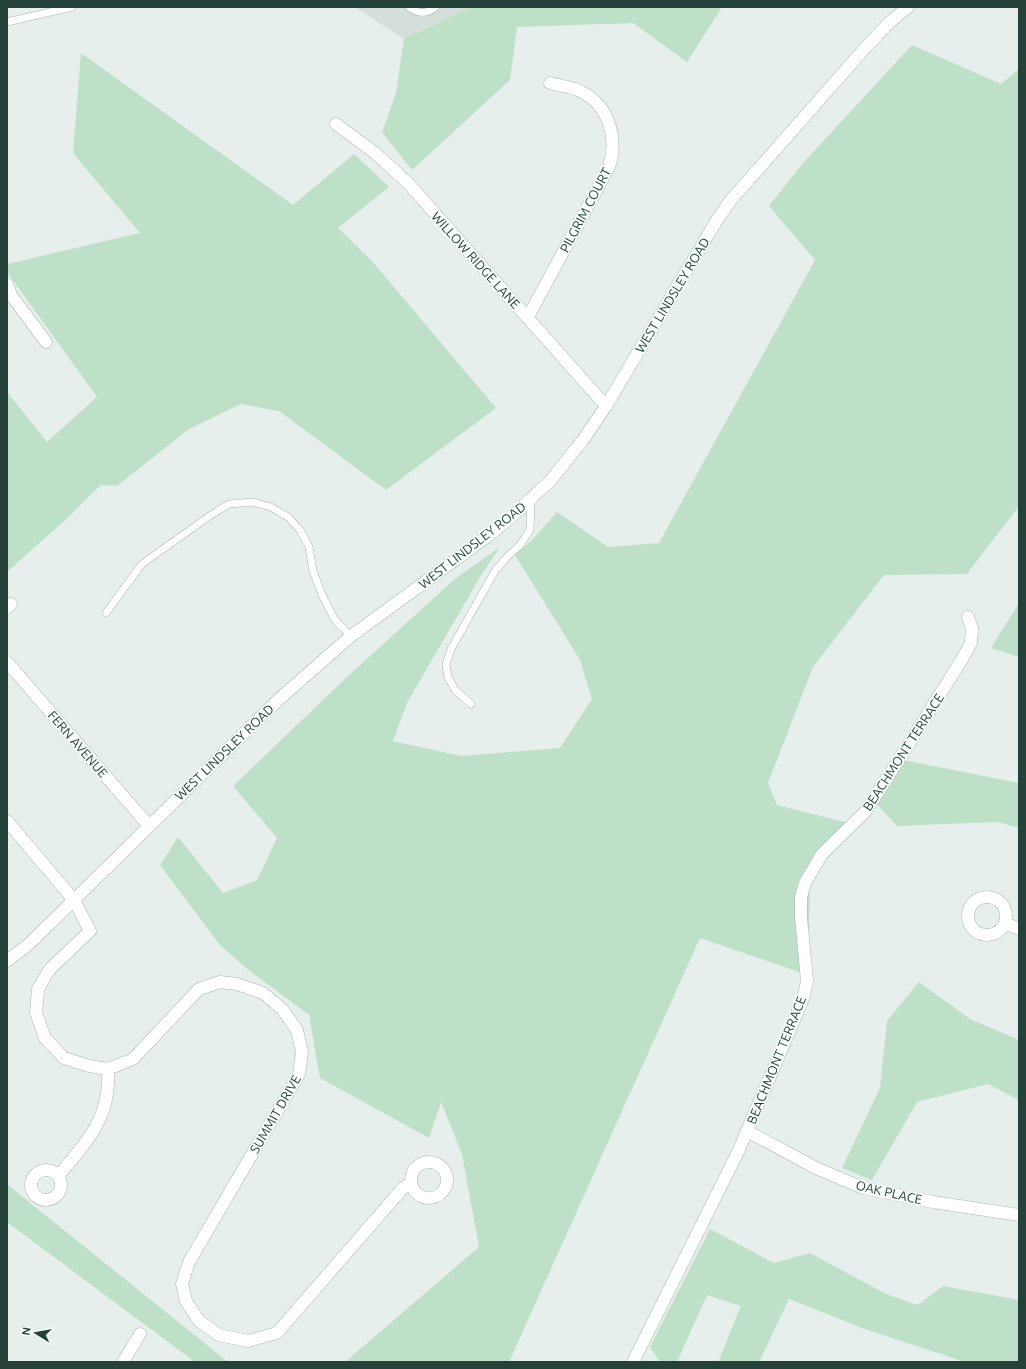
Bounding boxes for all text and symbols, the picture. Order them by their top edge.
street label: PILGRIM COURT [557,165,613,255]
street label: WILLOW RIDGE LANE [429,209,523,311]
street label: WEST LINDSLEY ROAD [632,235,712,355]
street label: WEST LINDSLEY ROAD [416,499,528,591]
street label: BEACHMONT TERRACE [860,691,946,813]
street label: WEST LINDSLEY ROAD [172,701,276,803]
street label: FERN AVENUE [45,708,111,780]
street label: BEACHMONT TERRACE [744,994,808,1126]
street label: SUMMIT DRIVE [247,1072,303,1156]
street label: OAK PLACE [854,1178,924,1206]
north arrow [16,1313,56,1353]
text: N [20,1326,33,1336]

